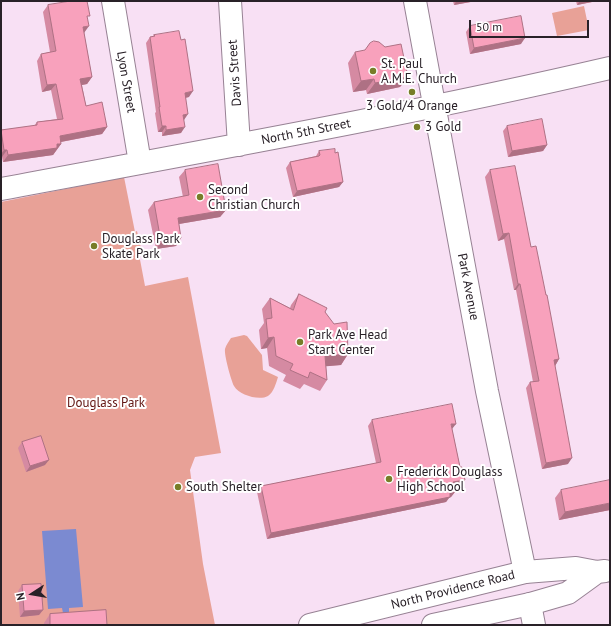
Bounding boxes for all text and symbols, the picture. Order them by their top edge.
scale bar [471,12,591,38]
text: 50 m [476,19,502,34]
street label: Davis Street [225,39,245,107]
street label: Lyon Street [113,50,139,114]
place label: St. Paul A.M.E. Church [381,56,457,87]
marker: St. Paul A.M.E. Church [368,66,378,76]
marker: 3 Gold/4 Orange [407,87,417,97]
place label: 3 Gold/4 Orange [366,98,458,114]
street label: North 5th Street [260,116,352,148]
place label: 3 Gold [425,119,461,135]
marker: 3 Gold [412,122,422,132]
place label: Second Christian Church [208,182,300,213]
marker: Second Christian Church [195,192,205,202]
place label: Douglass Park Skate Park [102,231,180,262]
marker: Douglass Park Skate Park [89,241,99,251]
street label: Park Avenue [454,252,482,322]
place label: Park Ave Head Start Center [308,327,388,358]
marker: Park Ave Head Start Center [295,337,305,347]
park label: Douglass Park [67,395,145,411]
place label: Frederick Douglass High School [397,464,502,495]
marker: Frederick Douglass High School [384,474,394,484]
place label: South Shelter [186,479,262,495]
marker: South Shelter [173,482,183,492]
street label: North Providence Road [389,567,517,613]
north arrow [12,574,52,614]
text: N [13,592,28,601]

